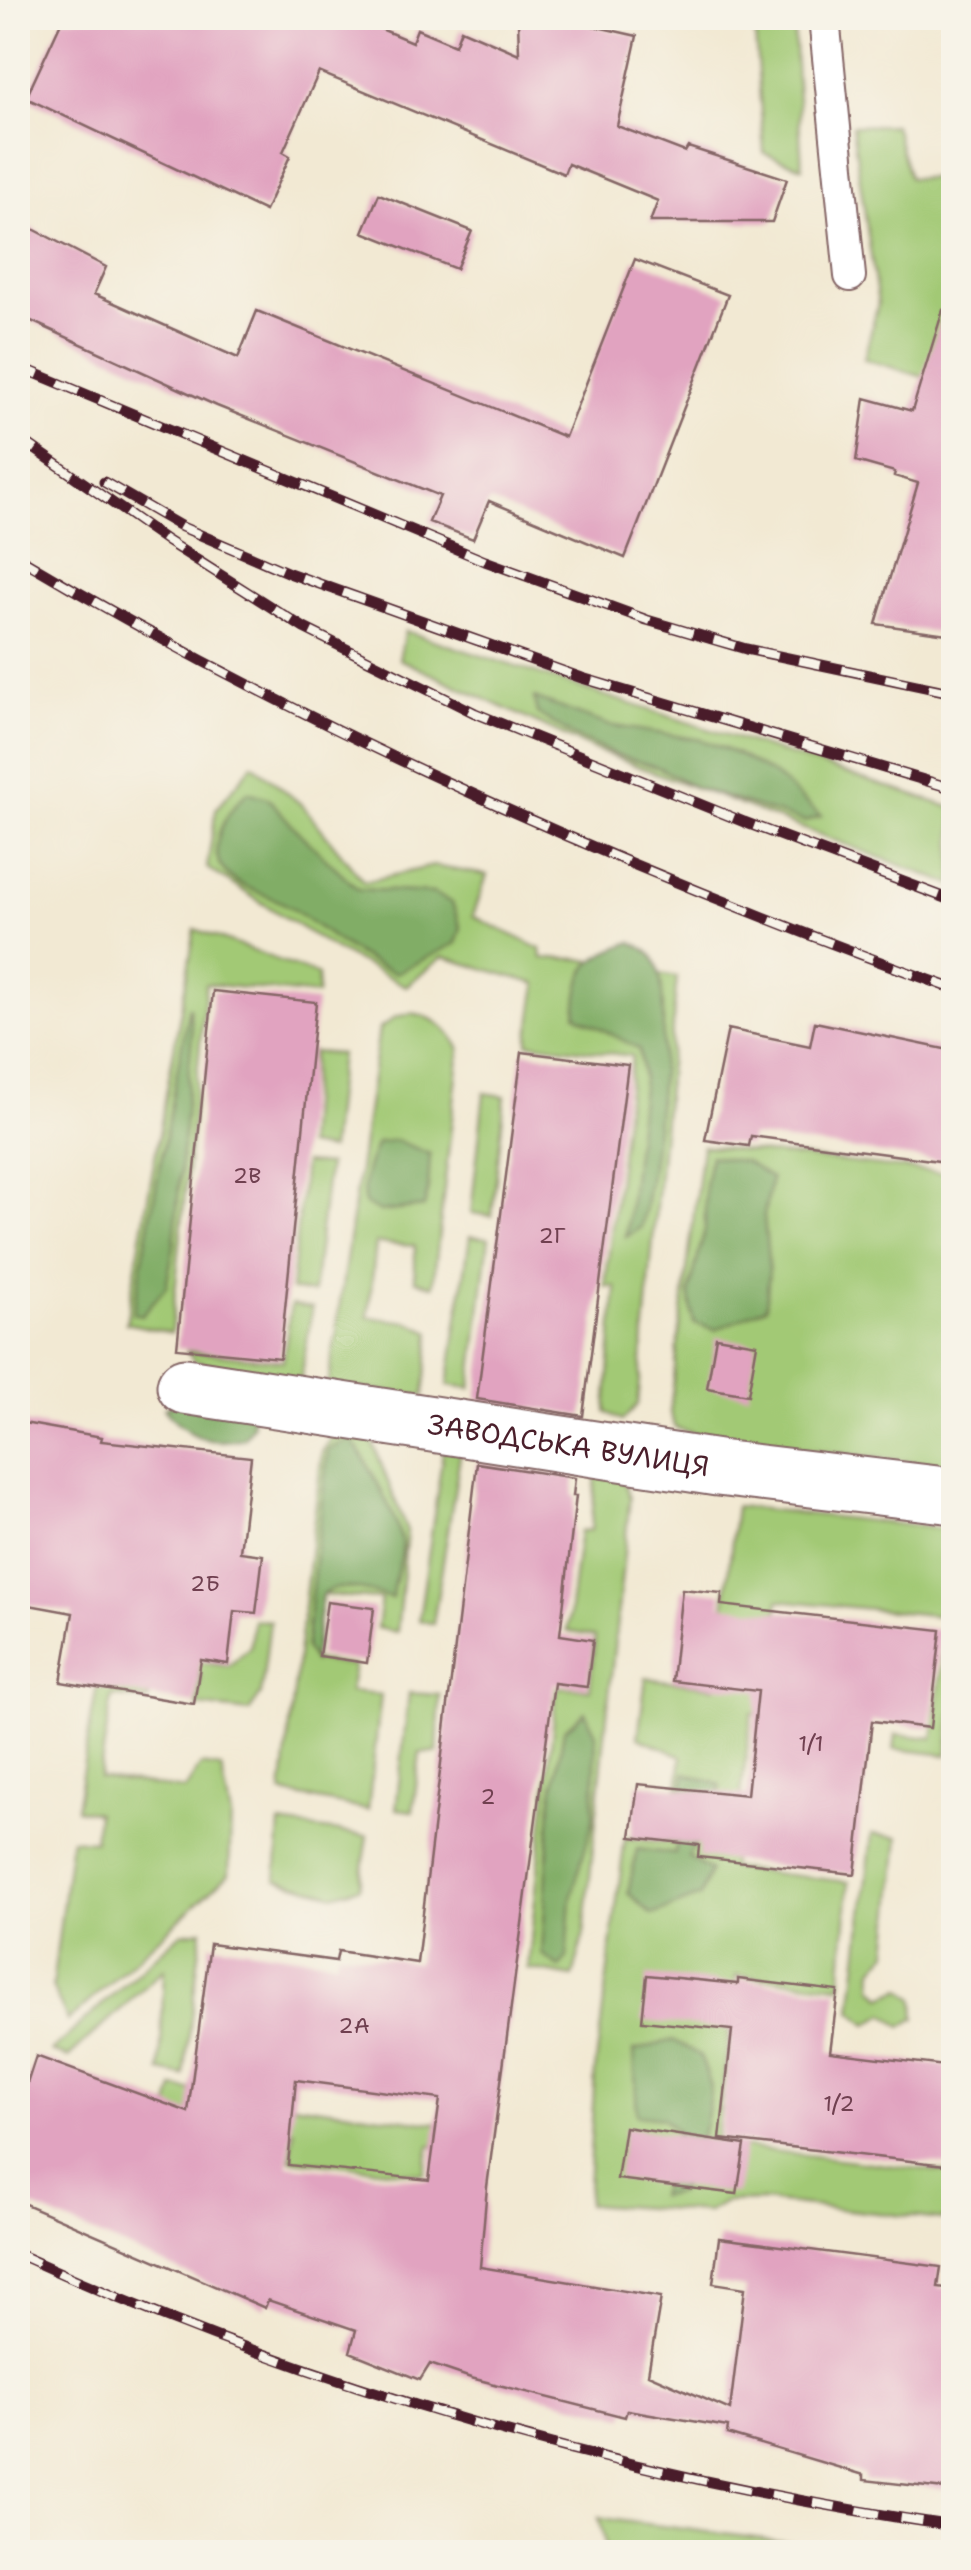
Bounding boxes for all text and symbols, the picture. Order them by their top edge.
house number: 2В [233,1161,261,1190]
house number: 2Г [538,1221,566,1250]
street label: ЗАВОДСЬКА ВУЛИЦЯ [425,1405,712,1485]
house number: 2Б [190,1569,220,1598]
house number: 1/1 [798,1729,824,1758]
house number: 2 [480,1782,496,1811]
house number: 2А [338,2011,370,2040]
house number: 1/2 [823,2089,855,2118]

